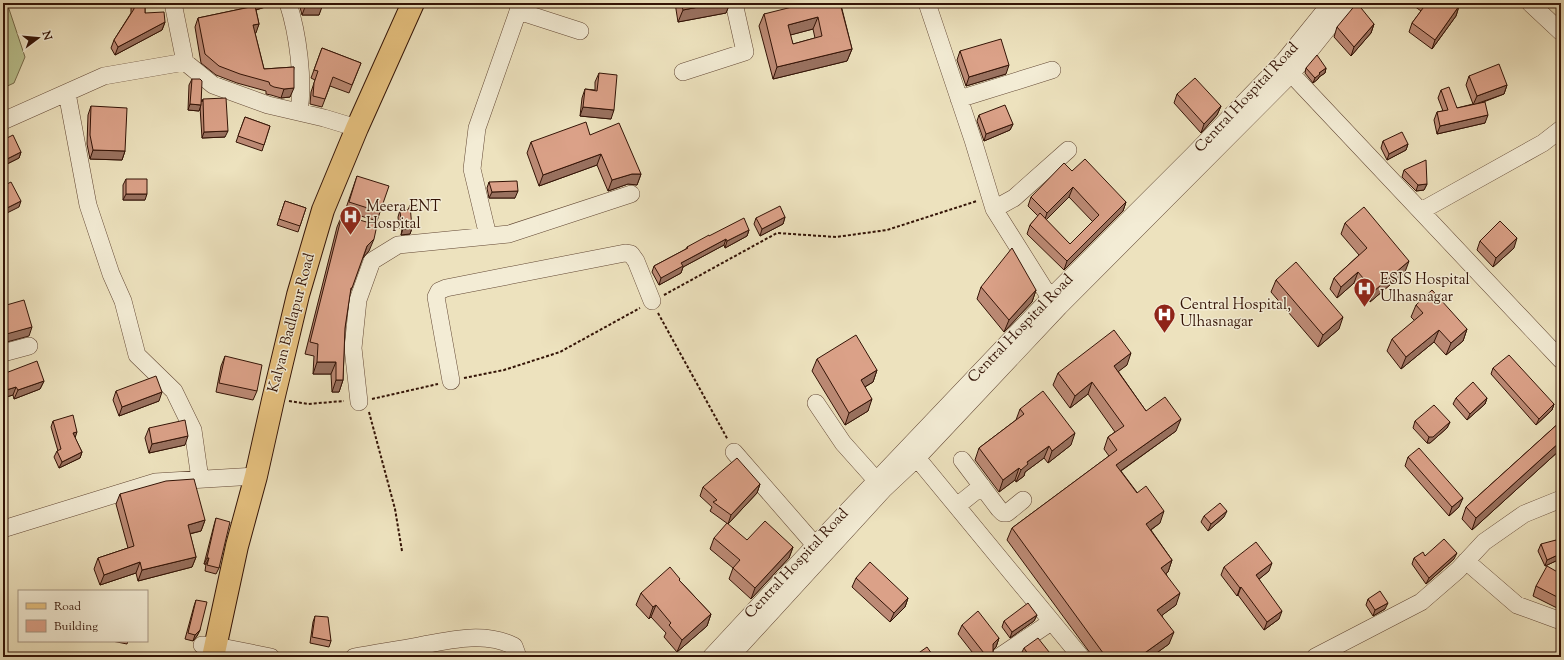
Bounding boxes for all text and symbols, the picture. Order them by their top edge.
north arrow [18,18,58,58]
text: N [37,28,56,42]
street label: Central Hospital Road [1190,38,1304,158]
place label: Meera ENT Hospital [366,197,441,235]
hospital icon: Meera ENT Hospital [338,203,364,236]
street label: Kalyan Badlapur Road [263,251,321,395]
street label: Central Hospital Road [963,270,1079,388]
place label: ESIS Hospital Ulhasnagar [1380,270,1470,308]
hospital icon: ESIS Hospital Ulhasnagar [1352,276,1378,309]
place label: Central Hospital, Ulhasnagar [1180,295,1291,333]
hospital icon: Central Hospital, Ulhasnagar [1151,301,1177,334]
street label: Central Hospital Road [740,504,854,624]
legend [18,590,148,642]
text: Road [54,598,81,616]
text: Building [54,618,98,636]

